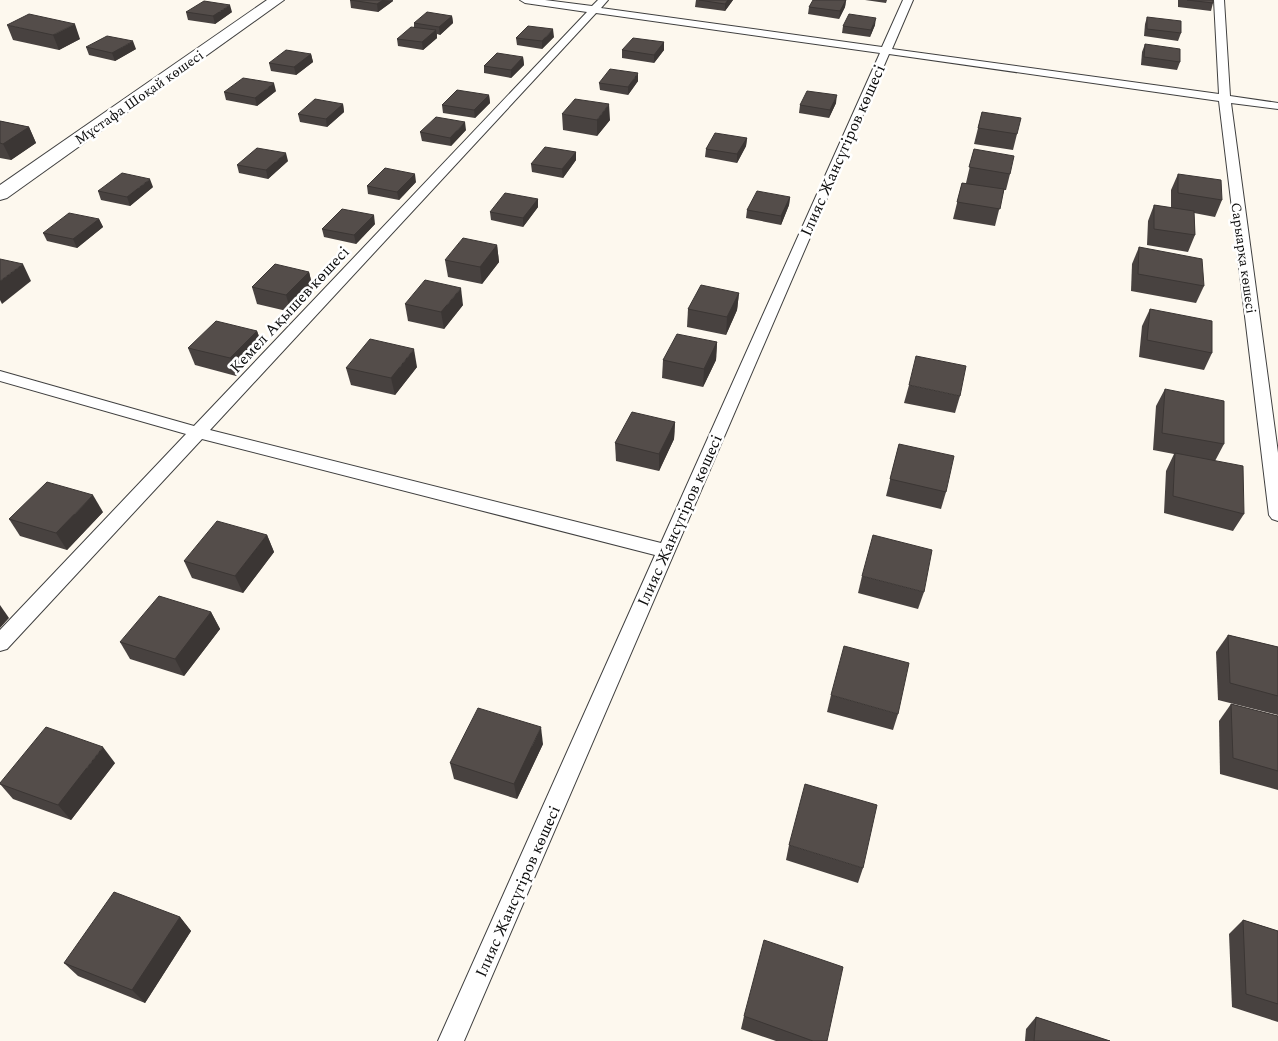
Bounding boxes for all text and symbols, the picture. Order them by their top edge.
street label: Мұстафа Шоқай көшесі [70,45,208,150]
street label: Ілияс Жансүгіров көшесі [794,61,892,240]
street label: Сарыарқа көшесі [1225,201,1262,315]
street label: Кемел Ақышев көшесі [224,241,355,379]
street label: Ілияс Жансүгіров көшесі [631,431,729,610]
street label: Ілияс Жансүгіров көшесі [469,802,567,981]

